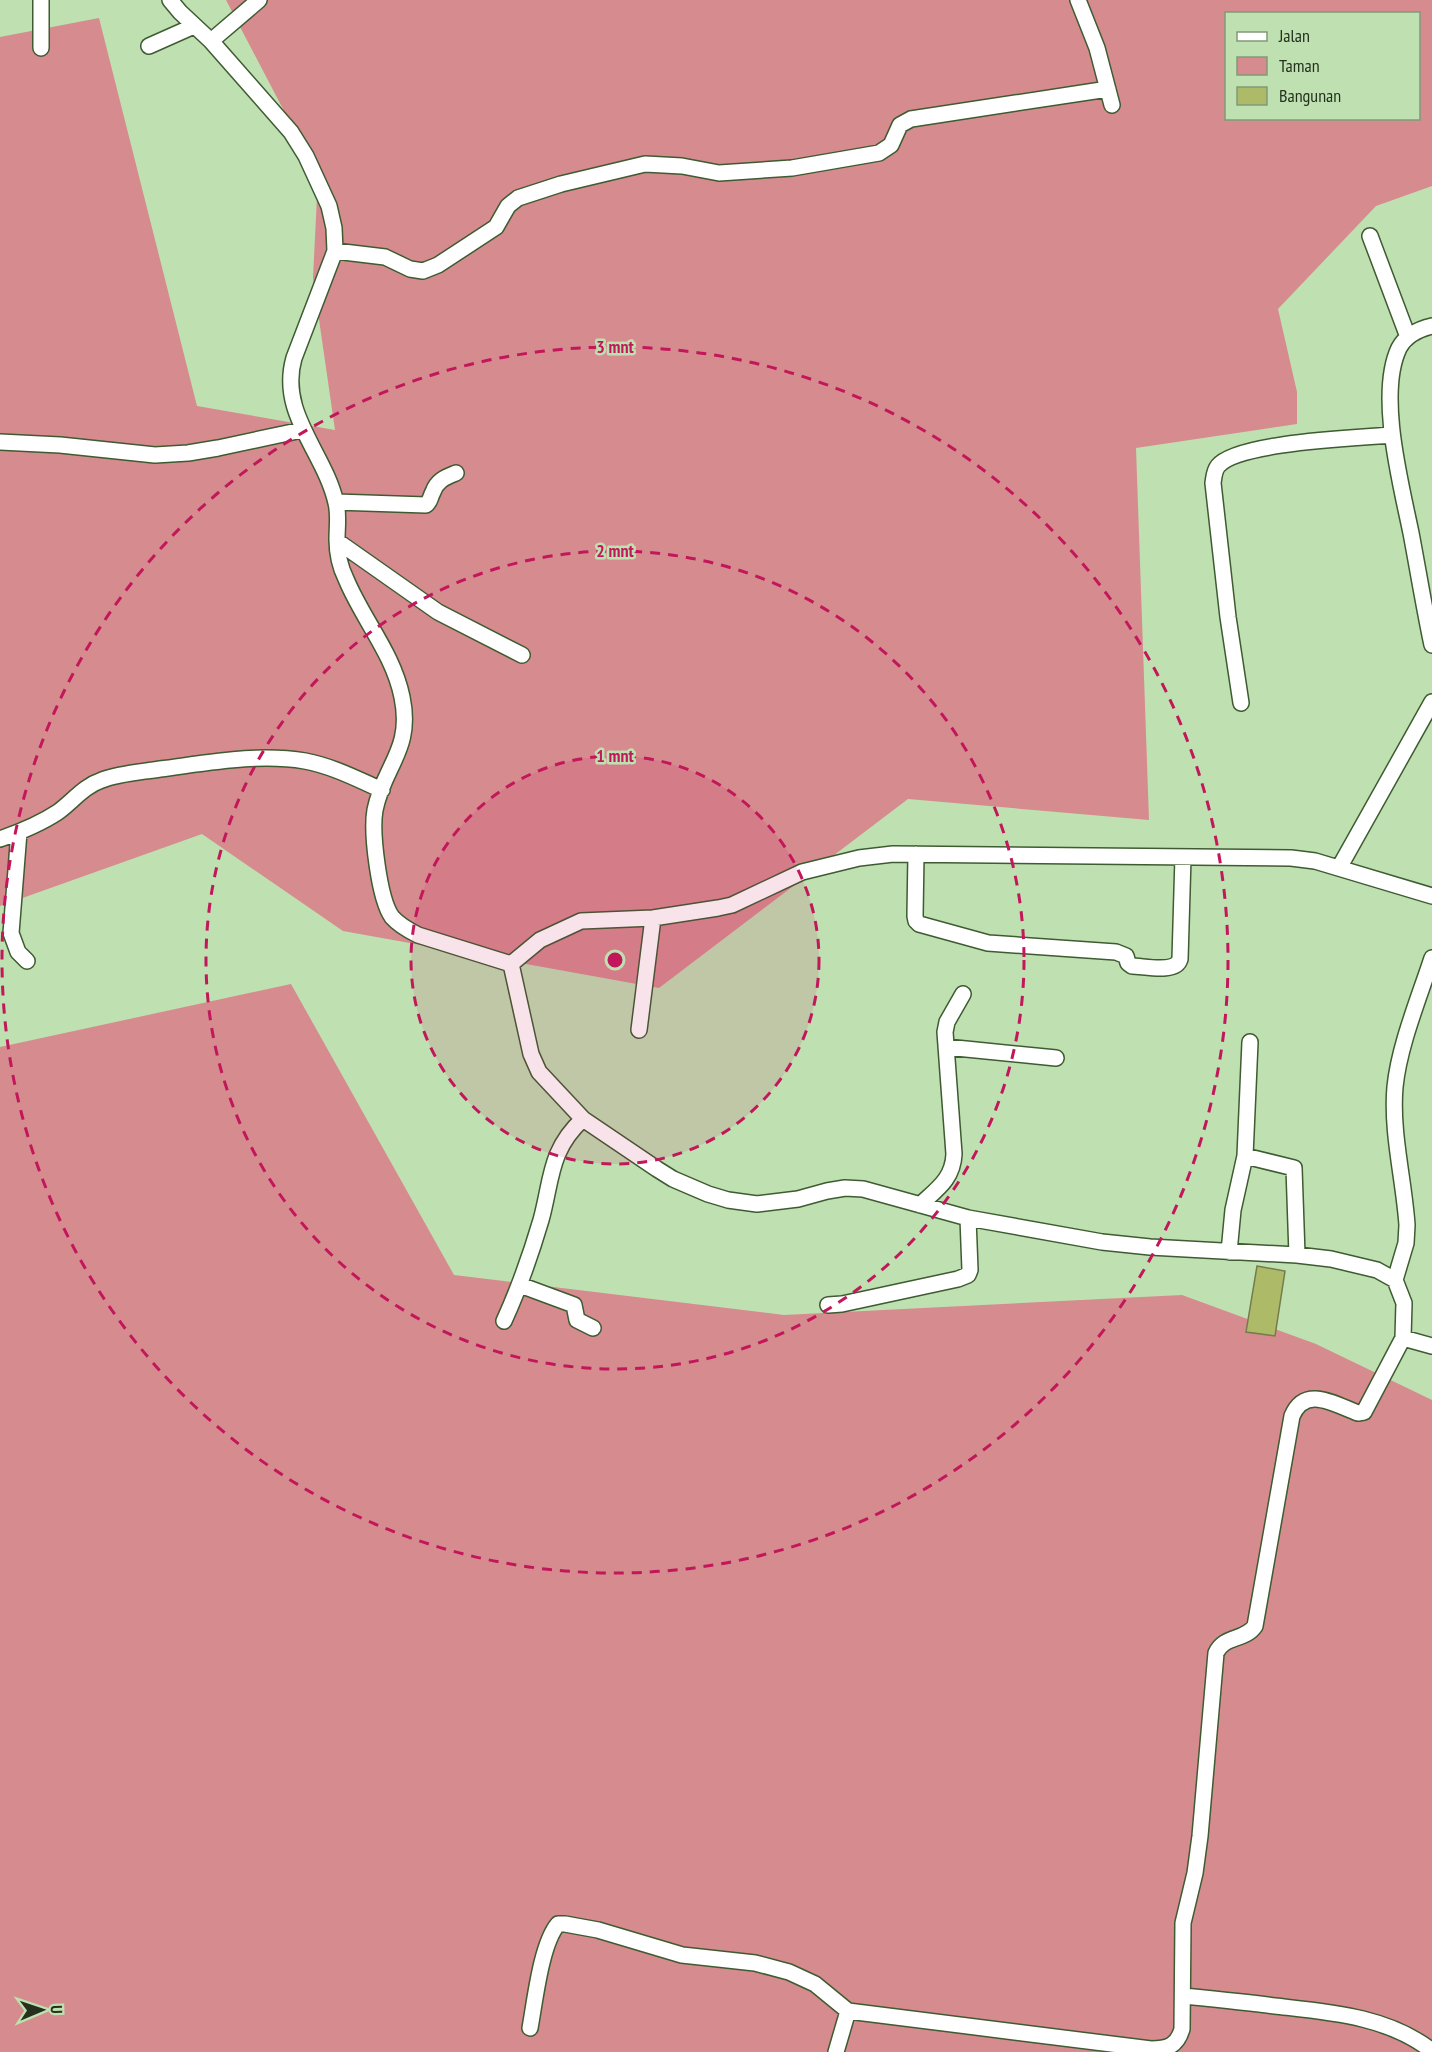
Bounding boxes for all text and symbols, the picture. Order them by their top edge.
legend [1225,12,1420,120]
text: Jalan [1278,24,1310,47]
text: Taman [1279,54,1320,77]
text: Bangunan [1279,84,1341,107]
text: 3 mnt [596,335,635,358]
text: 2 mnt [596,539,635,562]
text: 1 mnt [596,744,635,767]
centre of rings [605,950,625,970]
north arrow [12,1980,72,2040]
text: U [47,2005,67,2014]

